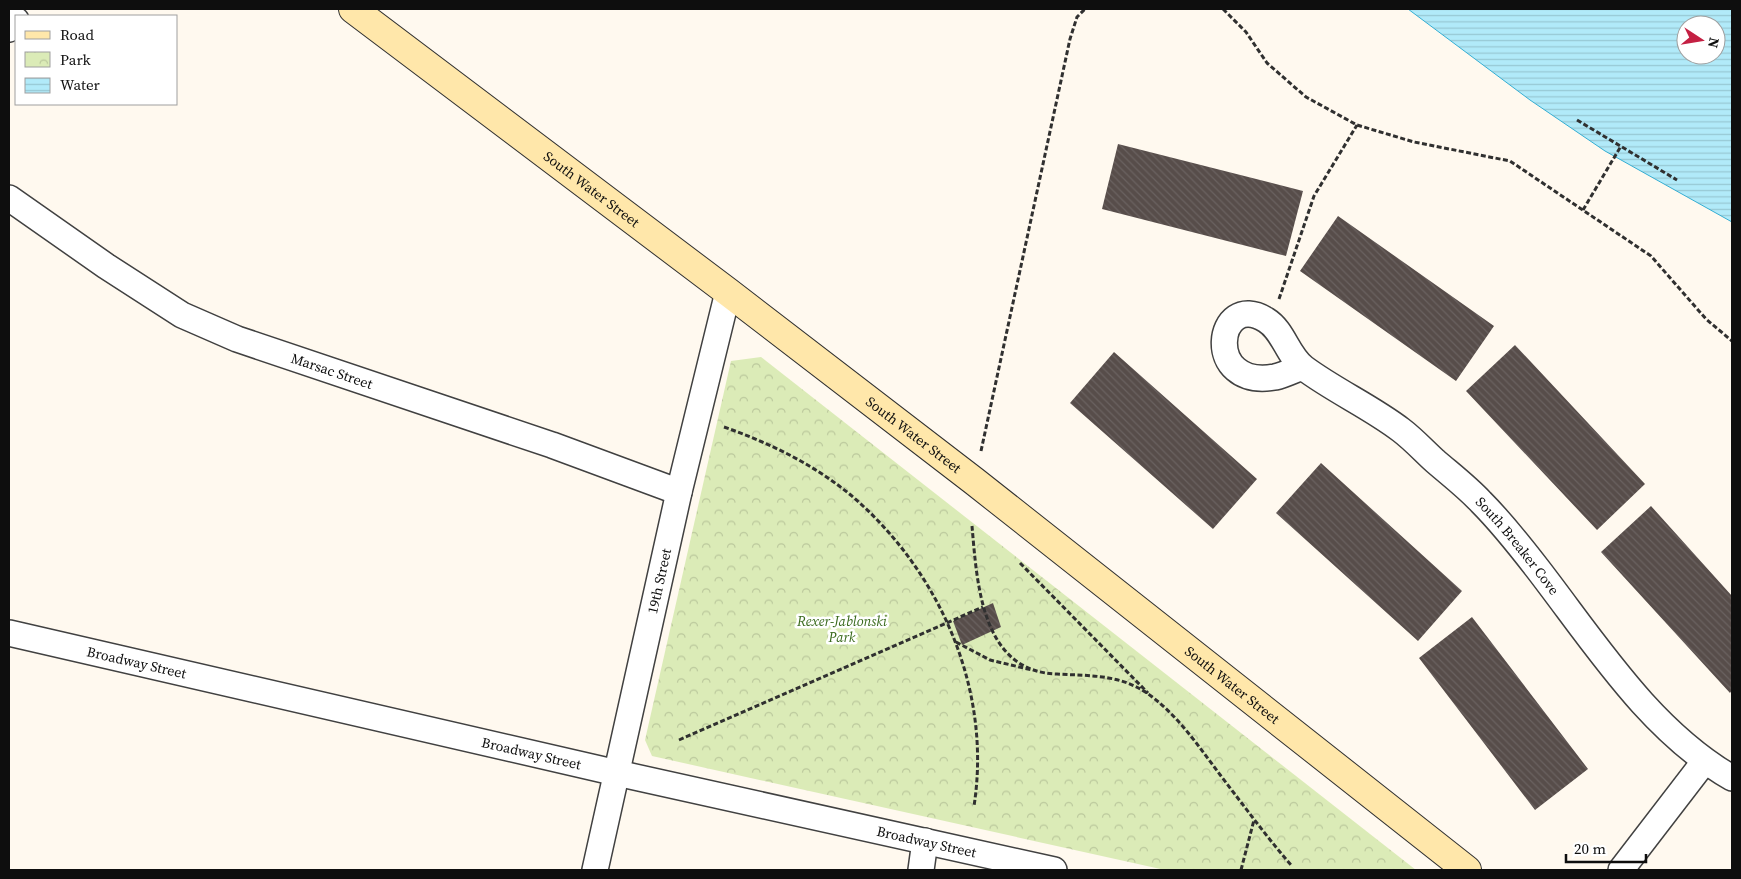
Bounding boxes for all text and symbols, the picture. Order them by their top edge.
legend [15,15,178,105]
north arrow [1676,15,1726,65]
text: Road [60,24,94,45]
text: N [1703,36,1725,50]
text: Park [60,49,92,70]
text: Water [60,74,101,95]
street label: South Water Street [540,146,644,232]
street label: Marsac Street [289,348,376,394]
street label: South Water Street [862,392,966,478]
street label: South Breaker Cove [1471,492,1564,599]
street label: 19th Street [642,546,676,616]
park label: Rexer-Jablonski Park [796,611,888,647]
street label: Broadway Street [85,641,189,684]
street label: South Water Street [1181,641,1284,729]
street label: Broadway Street [480,732,583,774]
street label: Broadway Street [875,821,979,863]
scale bar [1566,832,1646,864]
text: 20 m [1574,838,1606,859]

